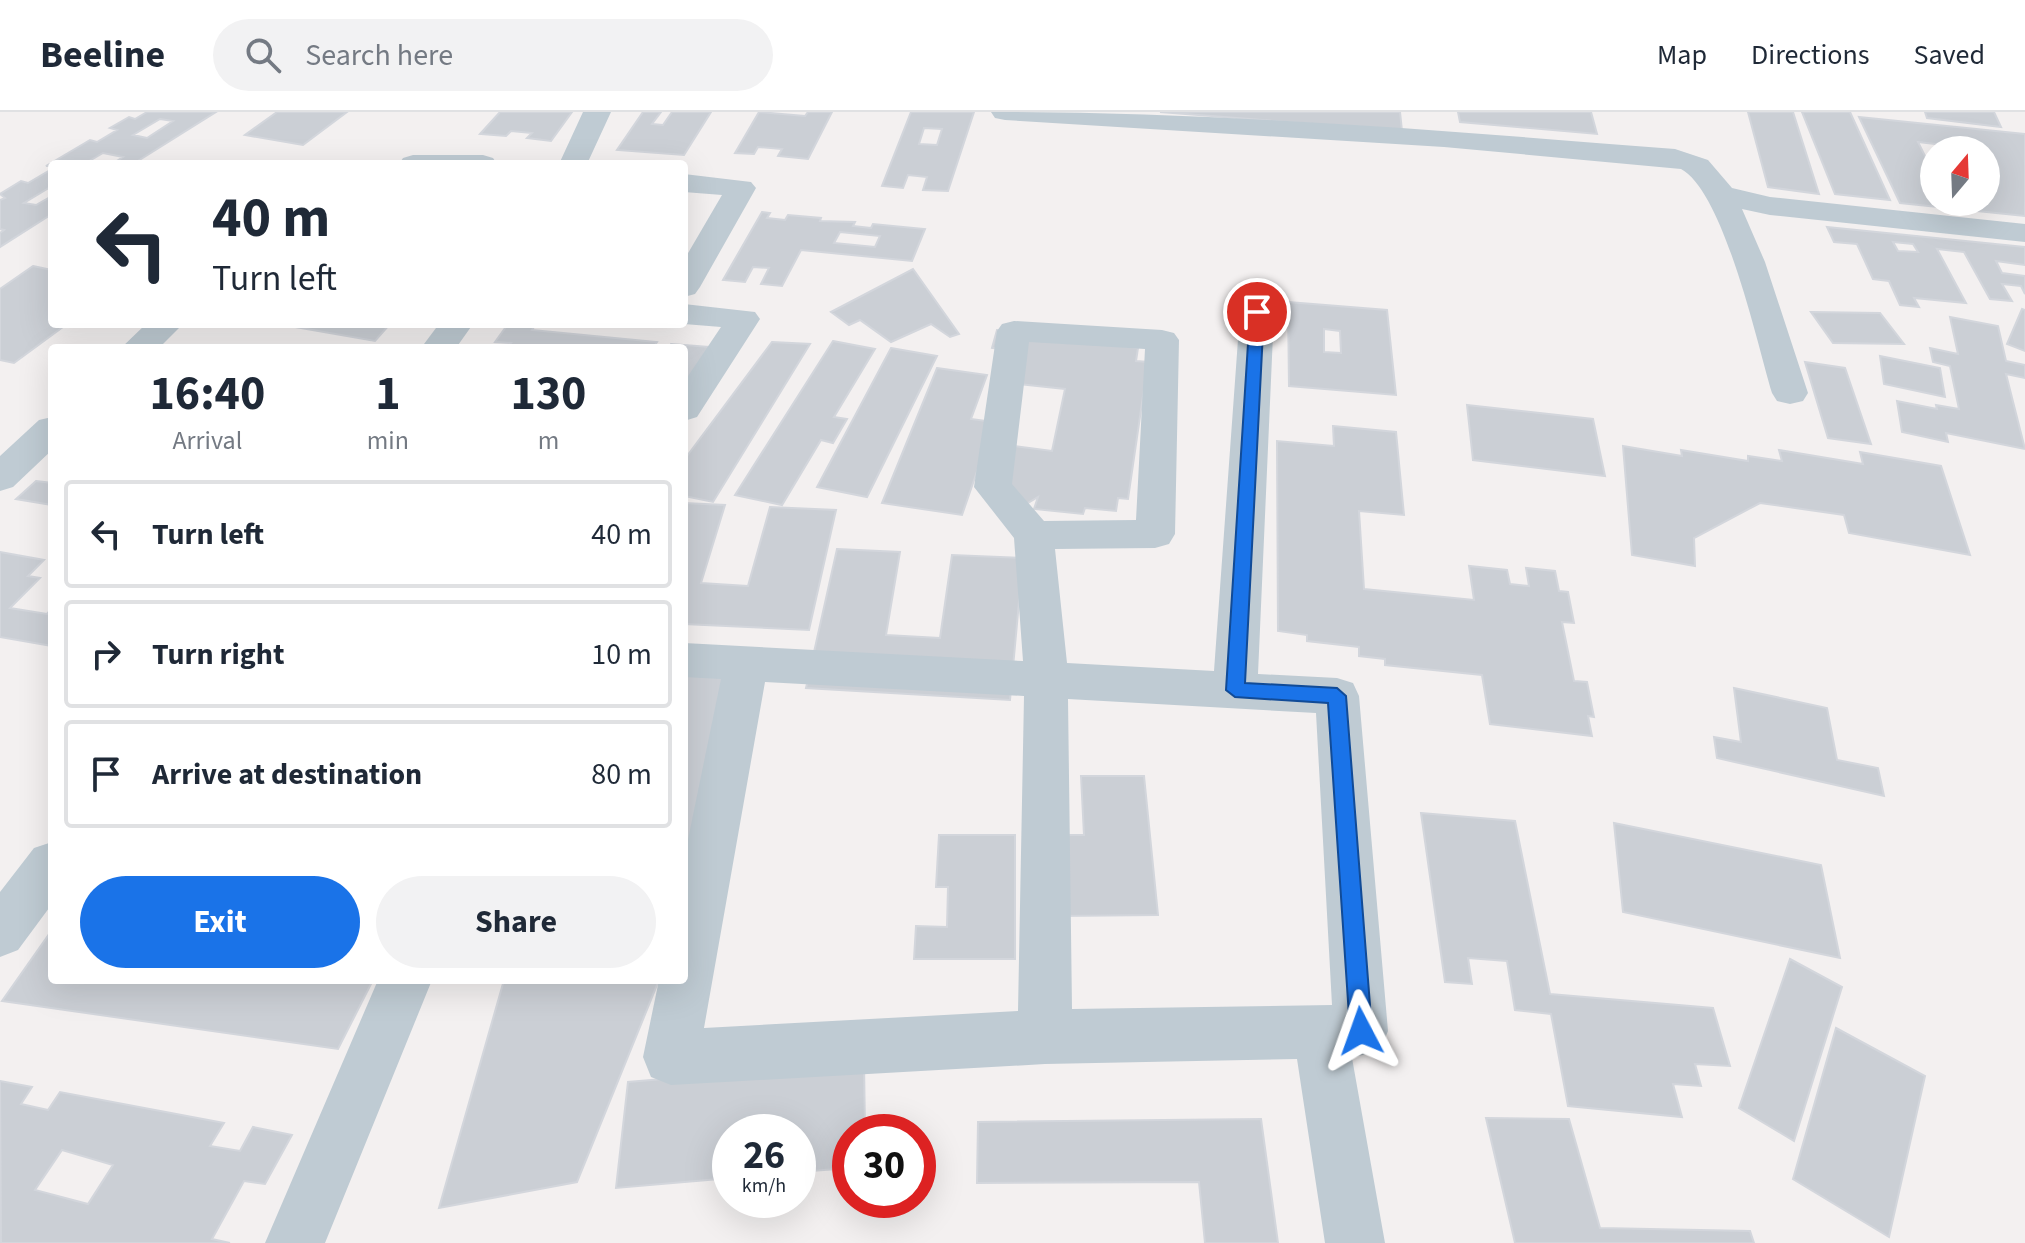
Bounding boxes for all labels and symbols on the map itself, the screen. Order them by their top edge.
north arrow [1920,136,2000,216]
pin [1223,278,1291,346]
position arrow [1319,989,1403,1073]
speed limit sign: 30 [832,1114,936,1218]

